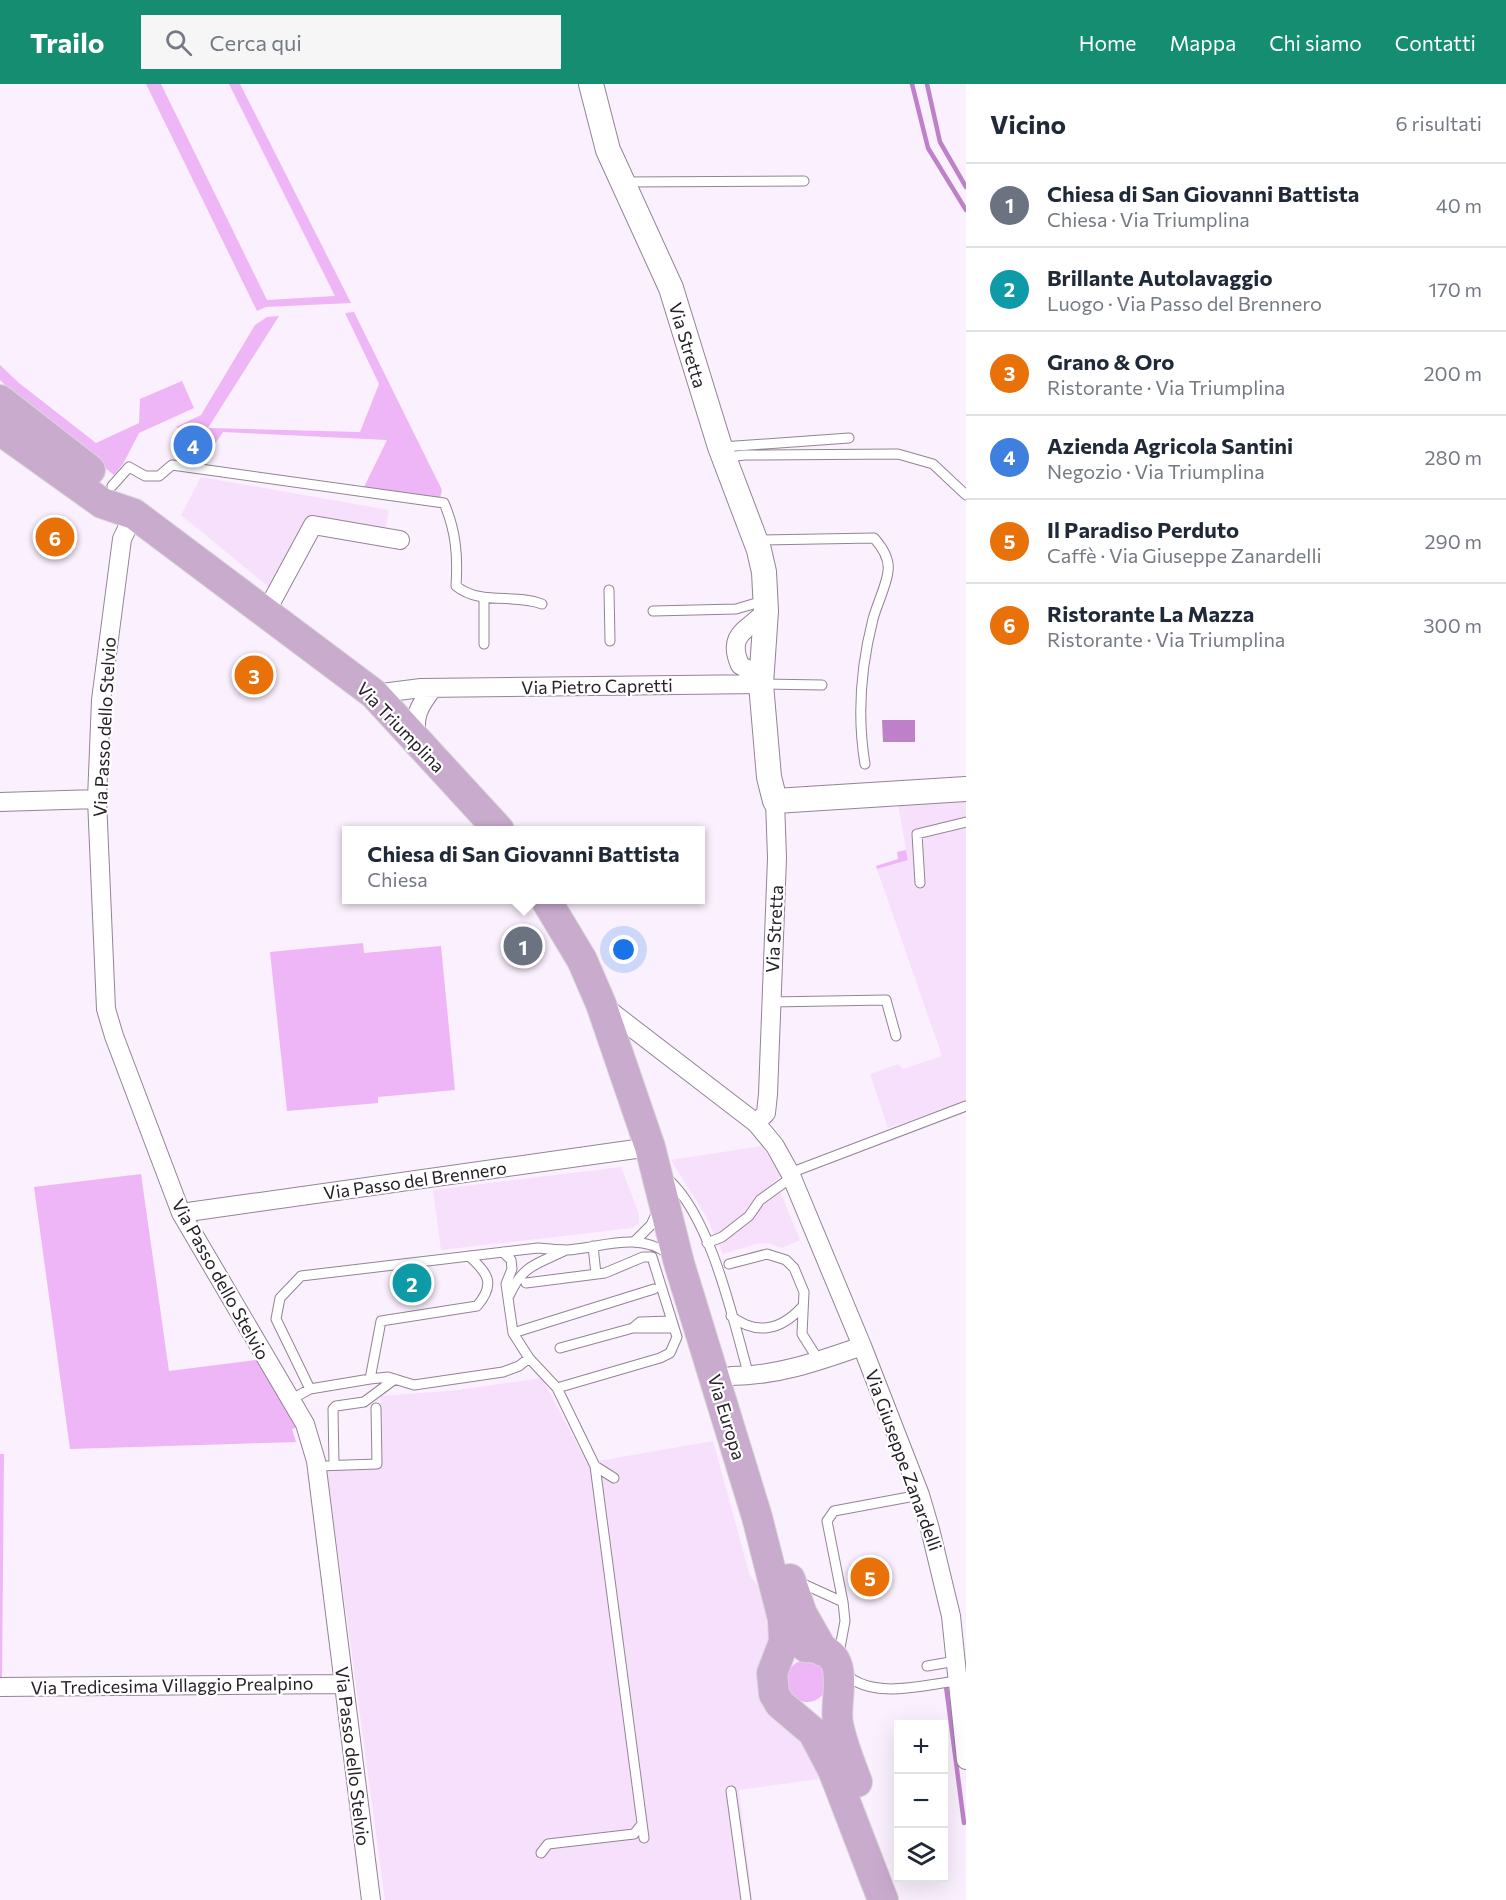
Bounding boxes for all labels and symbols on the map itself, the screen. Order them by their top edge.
street label: Via Stretta [665,300,711,390]
pin: 4 [174,422,212,468]
pin: 6 [36,514,74,560]
street label: Via Passo dello Stelvio [88,636,120,818]
pin: 3 [234,652,274,698]
street label: Via Pietro Capretti [521,674,673,698]
street label: Via Triumplina [352,677,450,777]
street label: Via Stretta [761,884,787,974]
pin: 1 [504,924,542,968]
your location [609,935,638,964]
street label: Via Passo del Brennero [322,1156,508,1204]
street label: Via Passo dello Stelvio [168,1195,274,1363]
pin: 2 [392,1260,432,1306]
street label: Via Giuseppe Zanardelli [861,1366,947,1554]
street label: Via Europa [704,1372,750,1462]
pin: 5 [850,1554,890,1600]
street label: Via Passo dello Stelvio [331,1665,375,1847]
street label: Via Tredicesima Villaggio Prealpino [30,1672,314,1698]

